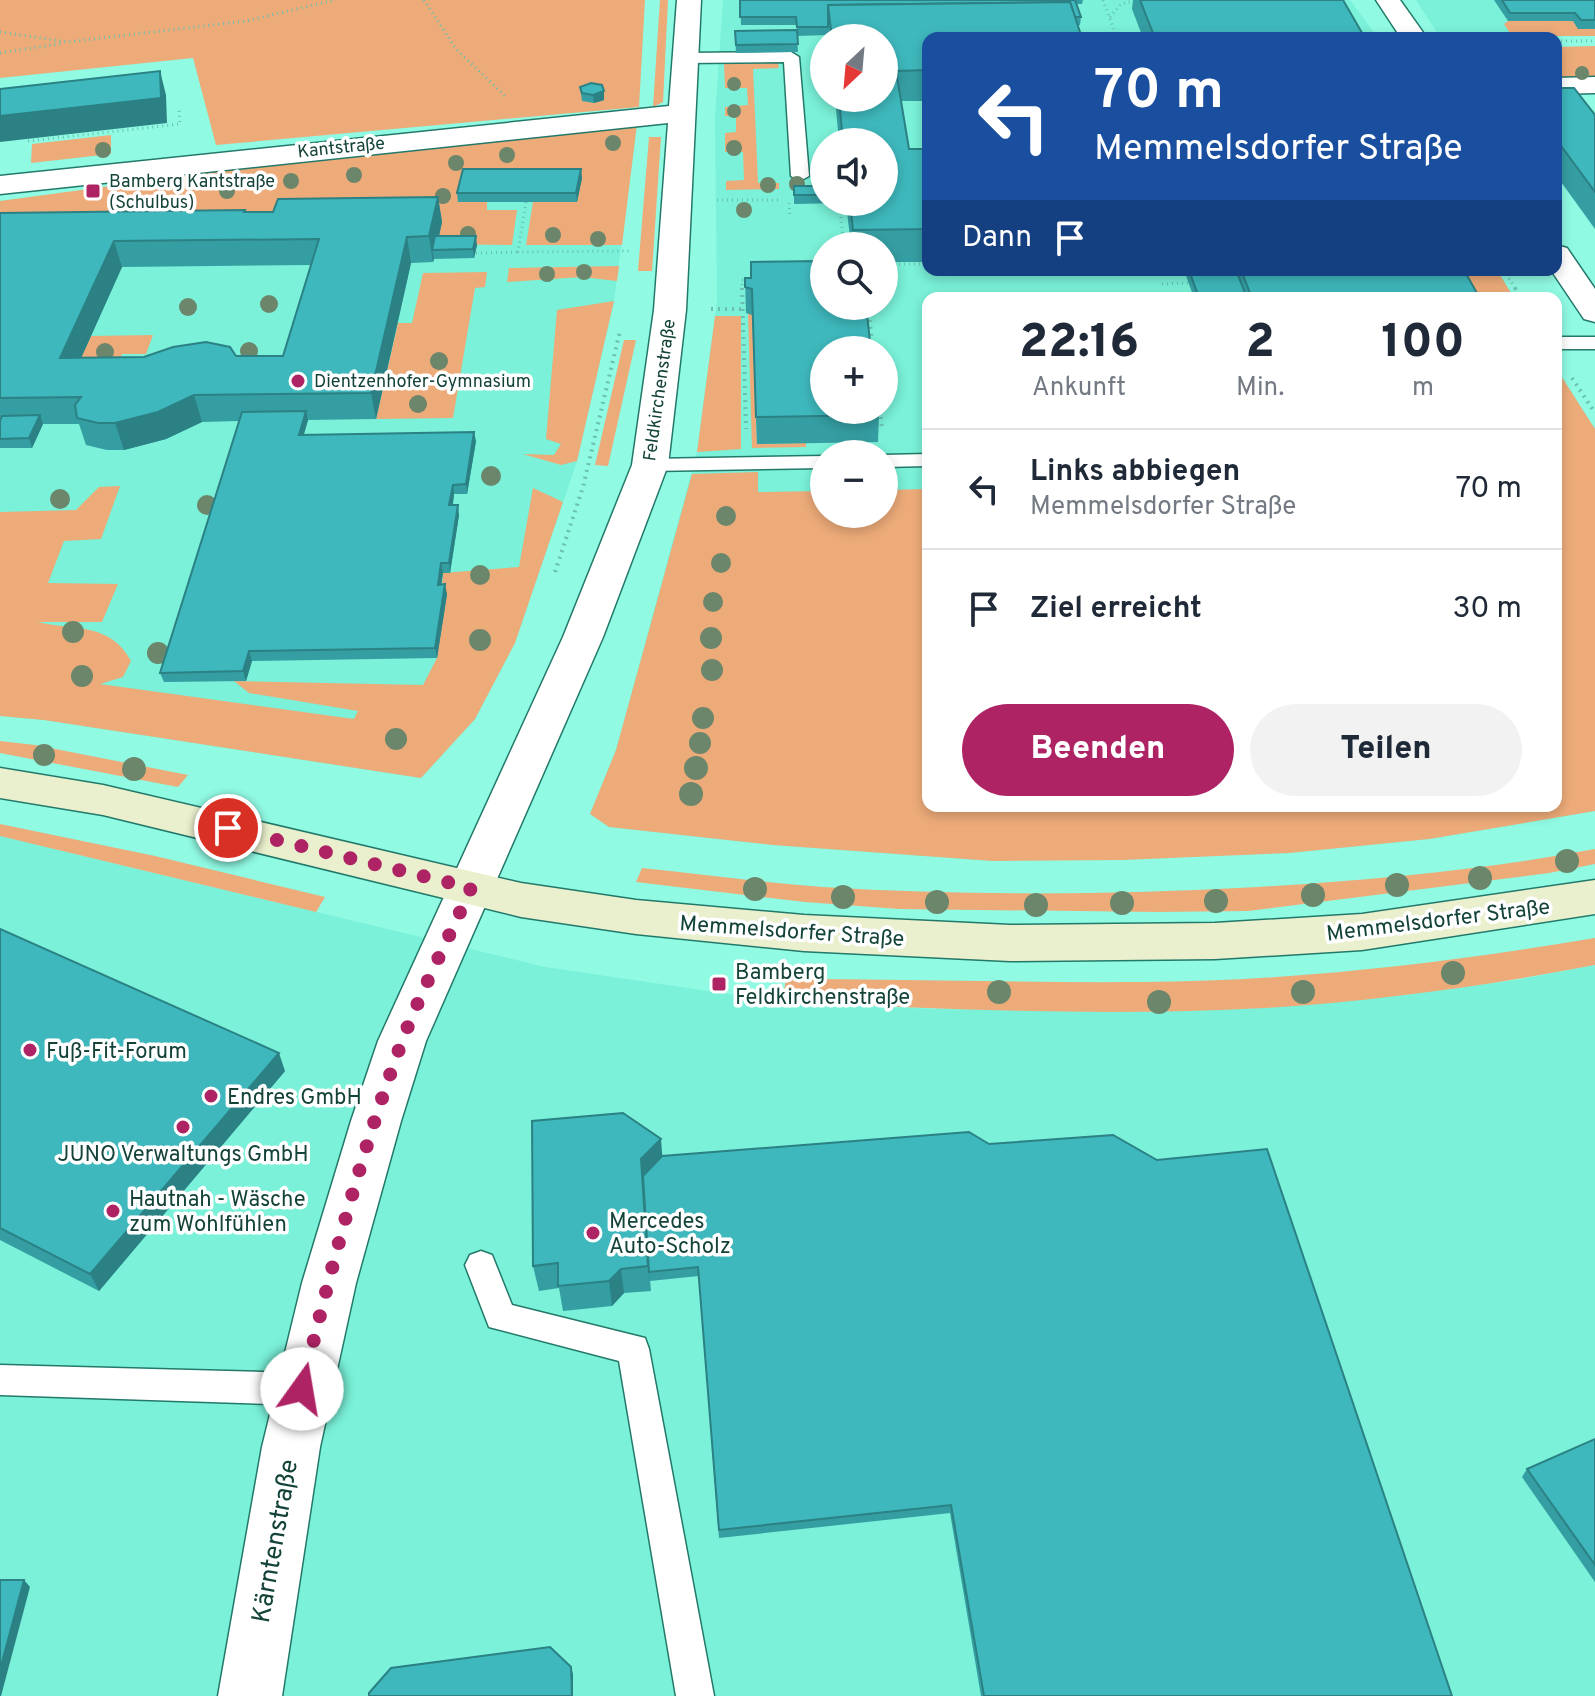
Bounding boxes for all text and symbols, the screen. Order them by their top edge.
north arrow [810,24,898,112]
map controls [810,24,898,528]
text: 70 m [1094,58,1224,128]
icon: left [962,64,1066,168]
text: Memmelsdorfer Straße [1094,127,1463,173]
button: sound [810,128,898,216]
street label: Kantstraße [296,132,386,165]
place label: Bamberg Kantstraße (Schulbus) [109,171,275,215]
marker: Bamberg Kantstraße (Schulbus) [84,182,102,200]
icon: arrive [1048,216,1092,260]
text: Dann [962,220,1032,257]
button: search [810,232,898,320]
text: 22:16 [1019,314,1139,374]
text: 2 [1245,314,1275,374]
text: 100 [1381,314,1465,374]
street label: Feldkirchenstraße [639,318,682,463]
button: + [810,336,898,424]
place label: Dientzenhofer-Gymnasium [314,371,531,394]
marker: Dientzenhofer-Gymnasium [289,372,307,390]
text: Ankunft [1032,372,1126,405]
text: Min. [1236,372,1284,405]
text: m [1412,372,1434,405]
button: − [810,440,898,528]
text: Links abbiegen [1030,454,1240,491]
icon: left [962,467,1006,511]
text: 70 m [1456,471,1522,508]
text: Memmelsdorfer Straße [1030,491,1296,524]
icon: arrive [962,587,1006,631]
text: Ziel erreicht [1030,591,1202,628]
text: 30 m [1453,591,1522,628]
button: Beenden [962,704,1234,796]
button: Teilen [1250,704,1522,796]
pin [194,794,262,862]
icon: arrive [206,806,250,850]
street label: Memmelsdorfer Straße [1325,894,1552,949]
street label: Memmelsdorfer Straße [679,911,905,954]
place label: Bamberg Feldkirchenstraße [735,960,910,1012]
marker: Bamberg Feldkirchenstraße [710,975,728,993]
place label: Fuß-Fit-Forum [46,1039,187,1066]
marker: Fuß-Fit-Forum [21,1041,39,1059]
place label: Endres GmbH [227,1085,362,1112]
marker: Endres GmbH [202,1087,220,1105]
marker: JUNO Verwaltungs GmbH [174,1118,192,1136]
place label: JUNO Verwaltungs GmbH [57,1142,309,1169]
place label: Hautnah - Wäsche zum Wohlfühlen [129,1187,306,1239]
marker: Hautnah - Wäsche zum Wohlfühlen [104,1202,122,1220]
place label: Mercedes Auto-Scholz [609,1209,731,1261]
marker: Mercedes Auto-Scholz [584,1224,602,1242]
position arrow [260,1347,344,1431]
street label: Kärntenstraße [246,1457,307,1626]

